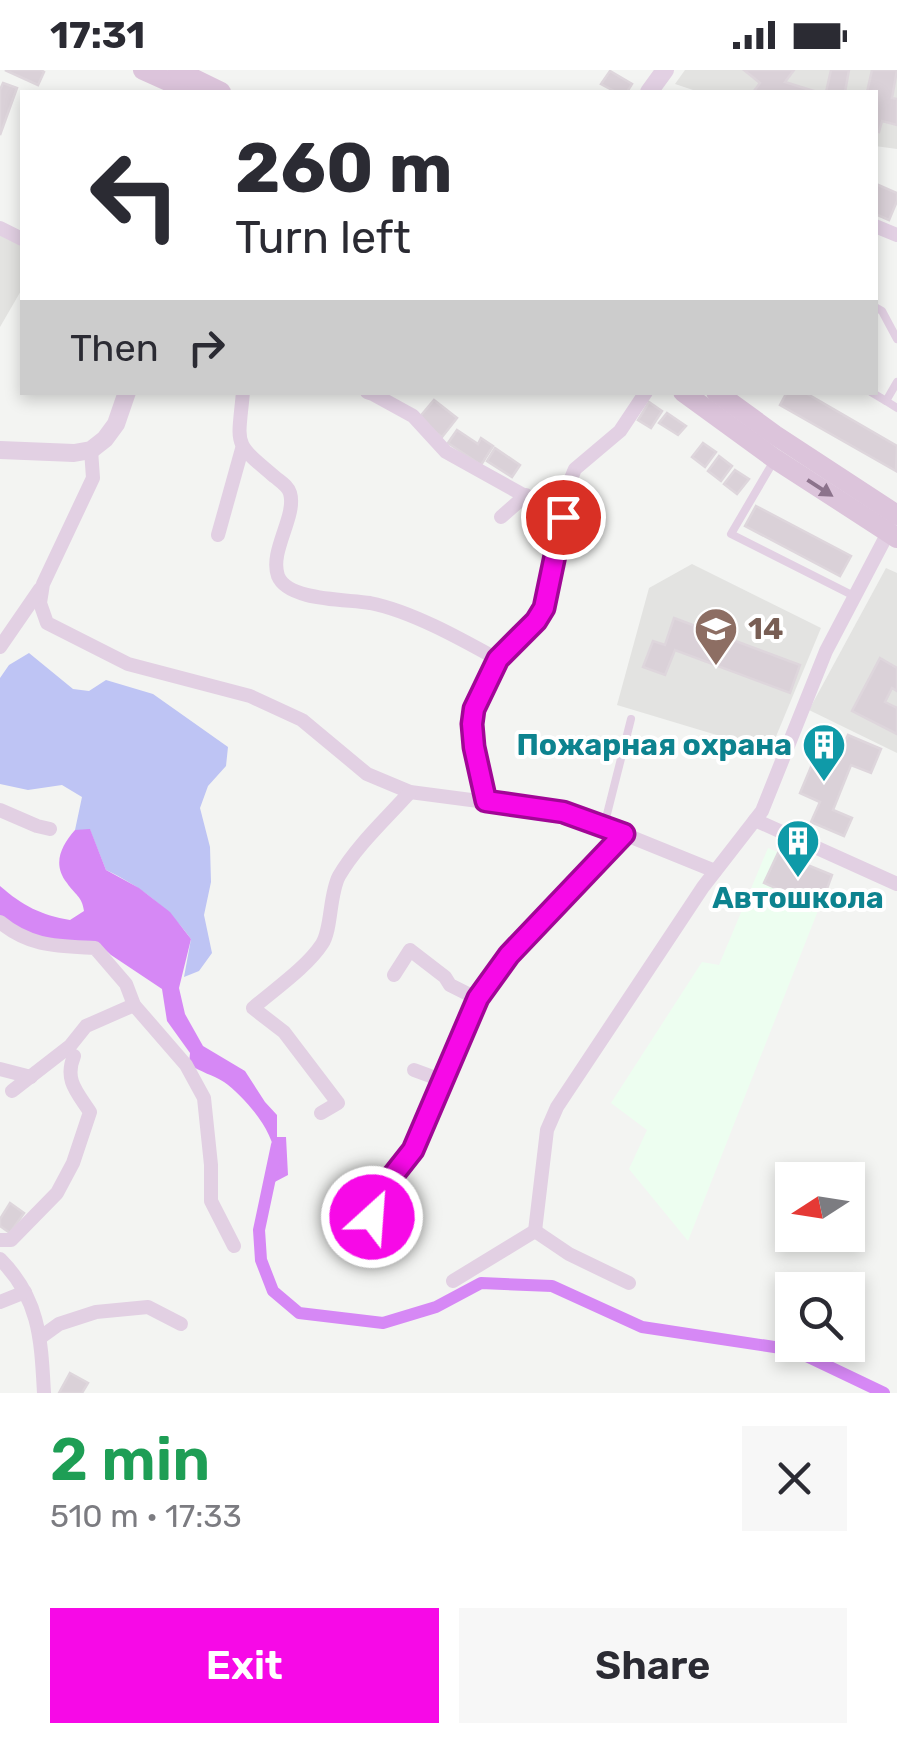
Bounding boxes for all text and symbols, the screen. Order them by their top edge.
text: 17:31 [50,12,145,58]
text: 260 m [235,127,453,210]
icon: left [70,130,200,260]
text: Turn left [235,211,411,264]
icon: right [179,320,234,375]
text: Then [70,325,159,371]
pin [521,475,606,560]
one-way arrow [807,479,834,497]
icon: arrive [536,490,591,545]
school or university icon: 14 [693,606,739,667]
place label: 14 [748,611,783,647]
building icon: Пожарная охрана [801,722,847,783]
place label: Пожарная охрана [516,727,792,763]
building icon: Автошкола [775,818,821,879]
place label: Автошкола [712,880,884,916]
north arrow [775,1162,865,1252]
map controls [775,1162,865,1362]
position arrow [320,1165,424,1269]
button: search [775,1272,865,1362]
text: 2 min [50,1424,210,1495]
button: close [742,1426,847,1531]
text: 510 m · 17:33 [50,1497,242,1535]
button: Exit [50,1608,439,1723]
button: Share [459,1608,847,1723]

